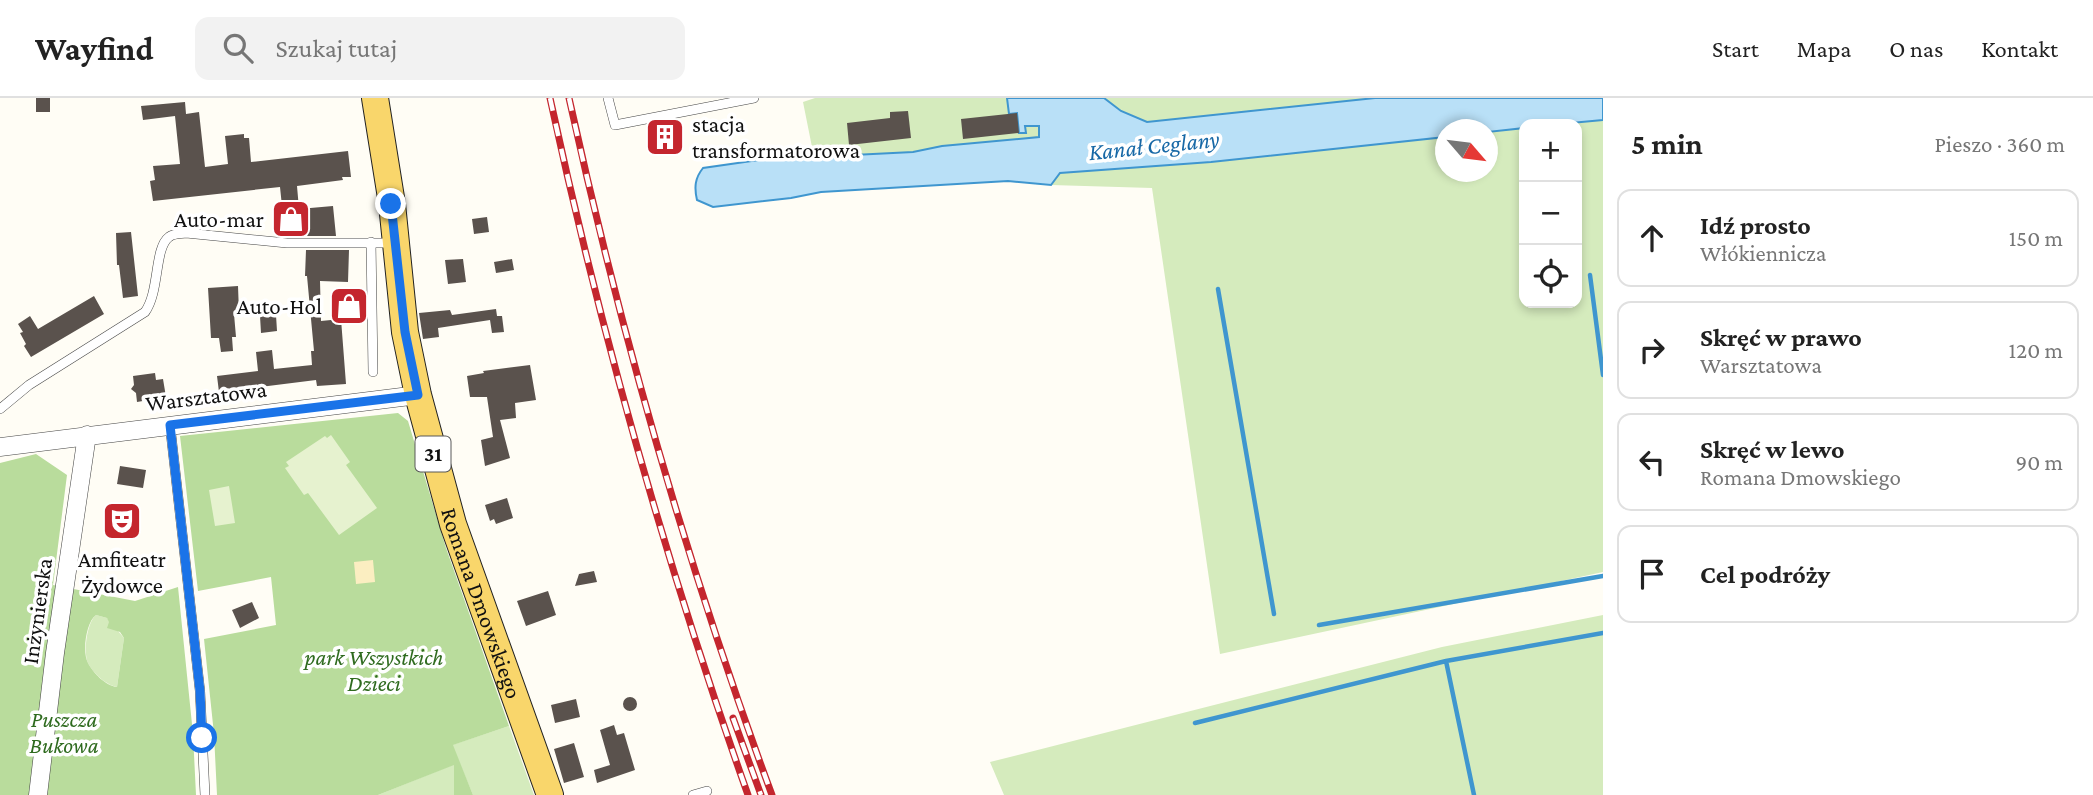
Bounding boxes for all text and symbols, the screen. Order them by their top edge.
search box [195,17,685,80]
icon: search [219,29,257,67]
text: Wayfind [35,30,153,67]
text: Szukaj tutaj [275,34,397,63]
text: Start [1712,35,1759,62]
text: Mapa [1797,35,1851,62]
text: O nas [1889,35,1943,62]
text: Kontakt [1981,35,2058,62]
place label: stacja transformatorowa [692,111,860,163]
building icon: stacja transformatorowa [644,116,686,158]
north arrow [1435,119,1498,182]
map controls [1519,119,1582,308]
button: + [1519,119,1582,182]
water label: Kanał Ceglany [1087,125,1221,165]
text: 5 min [1631,127,1703,160]
text: Pieszo · 360 m [1935,131,2065,157]
button: − [1519,182,1582,245]
route end [375,188,406,219]
shop icon: Auto-mar [270,198,312,240]
place label: Auto-mar [174,206,264,232]
text: Idź prosto [1700,211,1811,240]
icon: ahead [1633,219,1671,257]
text: 150 m [2009,225,2063,251]
text: Włókiennicza [1700,240,1826,266]
button: locate [1519,245,1582,308]
shop icon: Auto-Hol [328,285,370,327]
place label: Auto-Hol [237,293,322,319]
text: Skręć w prawo [1700,323,1862,352]
icon: right [1633,331,1671,369]
text: 120 m [2009,337,2063,363]
text: Warsztatowa [1700,352,1822,378]
street label: Warsztatowa [144,376,268,416]
text: Skręć w lewo [1700,435,1845,464]
road number: 31 [416,436,450,472]
icon: left [1633,443,1671,481]
text: 90 m [2016,449,2063,475]
text: Romana Dmowskiego [1700,464,1901,490]
theatre icon: Amfiteatr Żydowce [101,500,143,542]
street label: Romana Dmowskiego [436,505,527,702]
place label: Amfiteatr Żydowce [78,546,166,598]
icon: arrive [1633,555,1671,593]
street label: Inżynierska [17,556,57,666]
text: Cel podróży [1700,560,1830,589]
park label: park Wszystkich Dzieci [303,644,443,696]
park label: Puszcza Bukowa [29,706,99,758]
route start [186,722,217,753]

